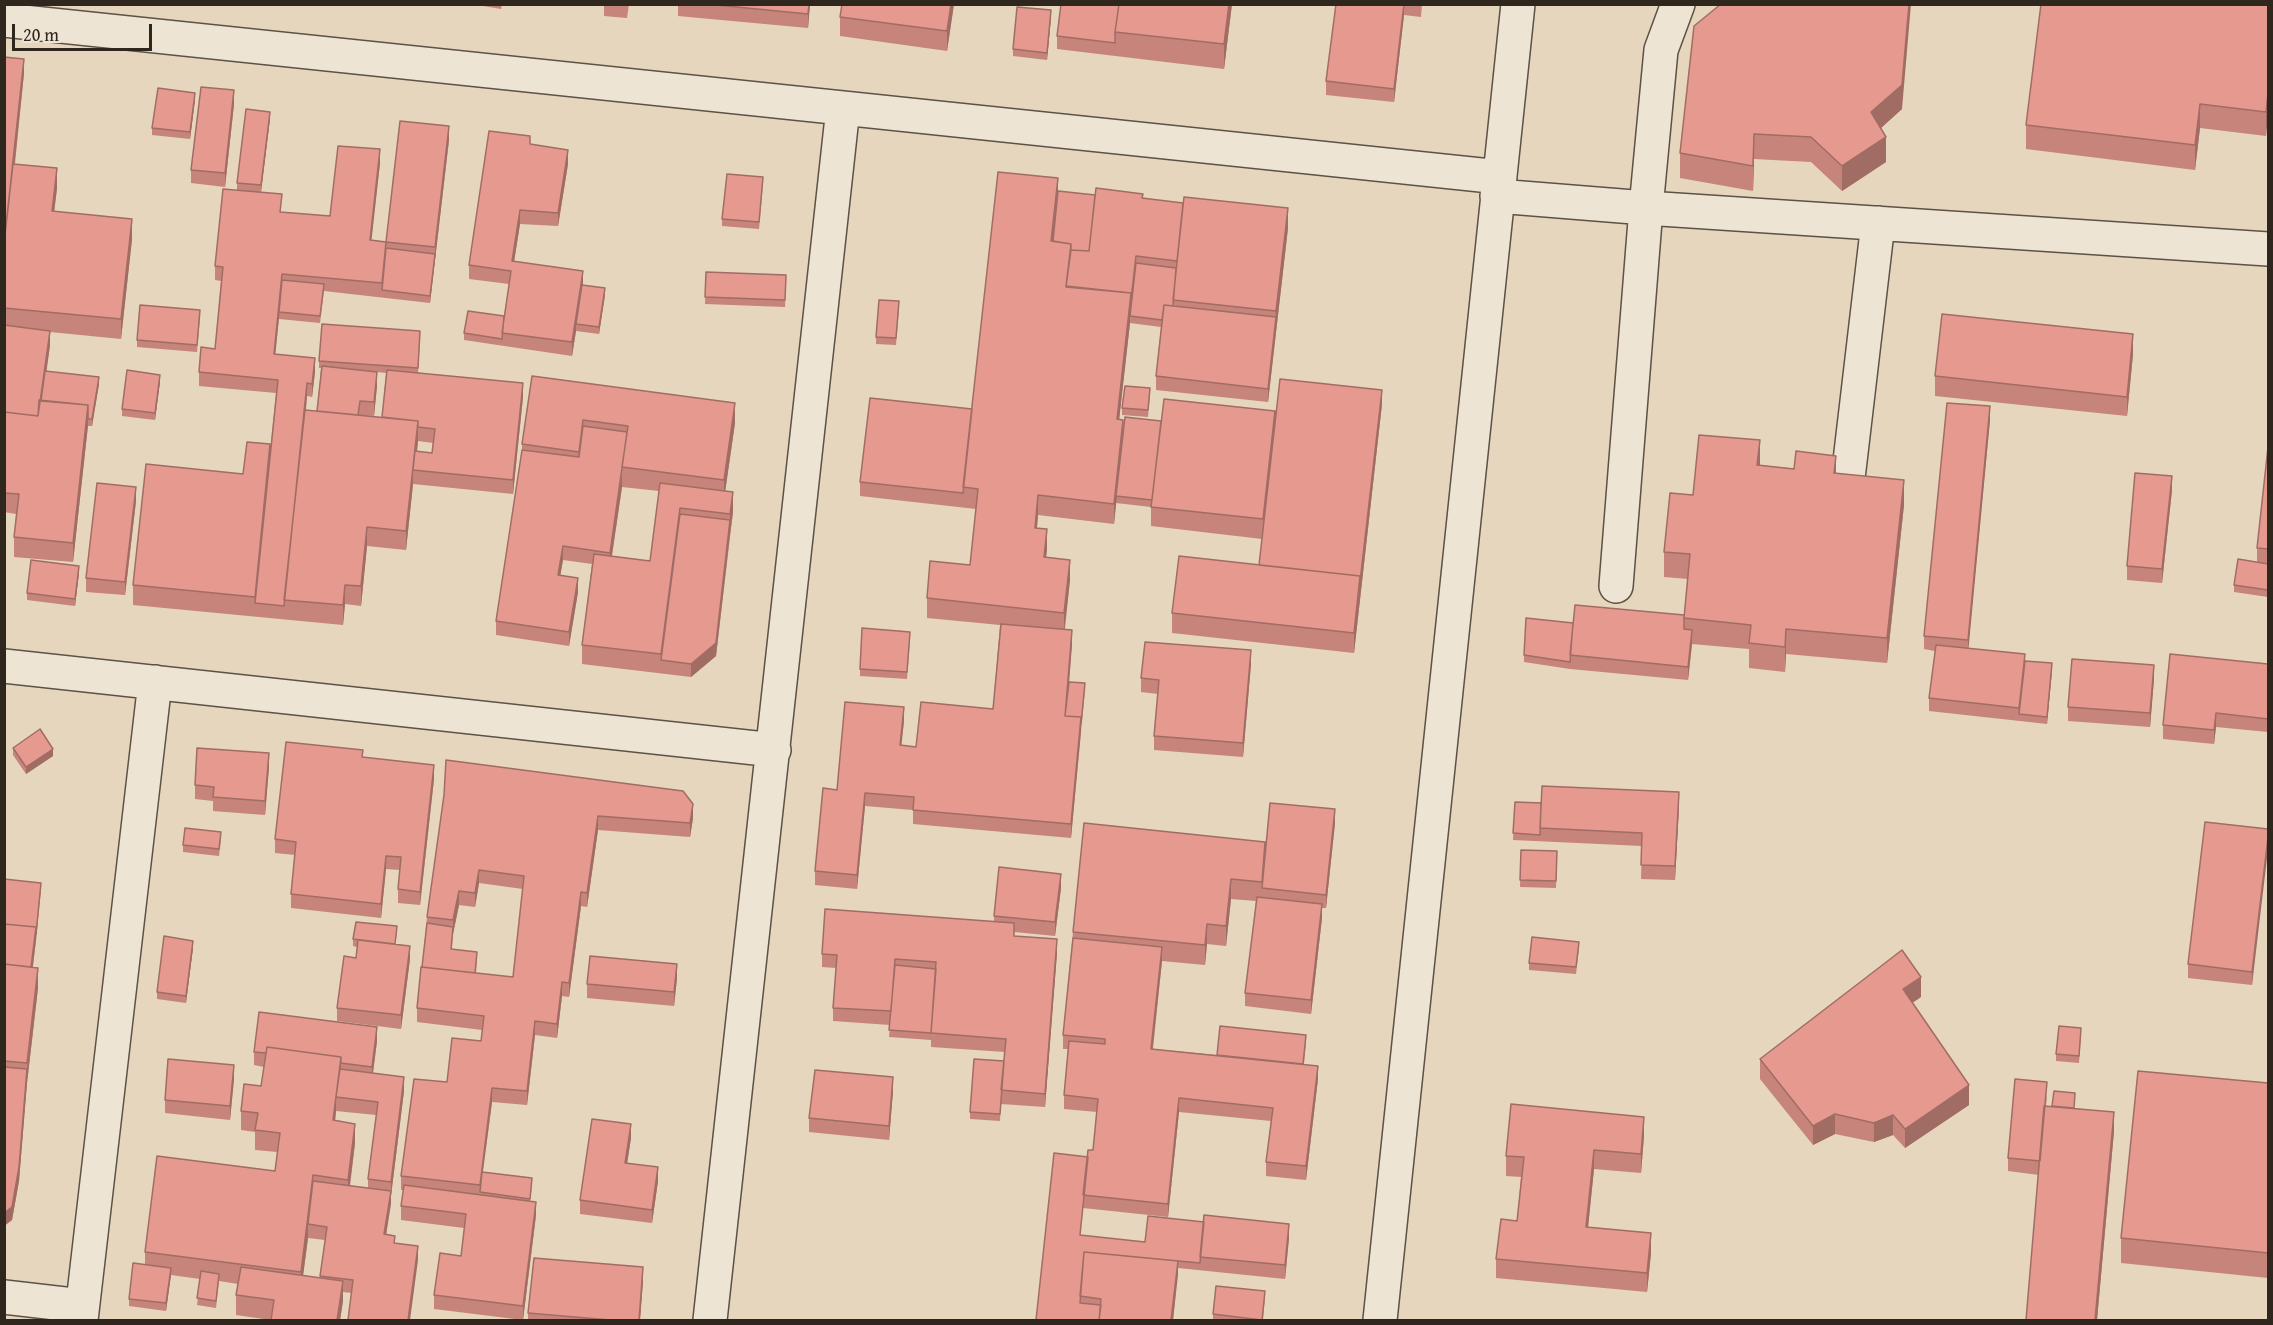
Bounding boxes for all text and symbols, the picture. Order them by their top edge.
scale bar [15,12,154,50]
text: 20 m [23,21,59,48]

